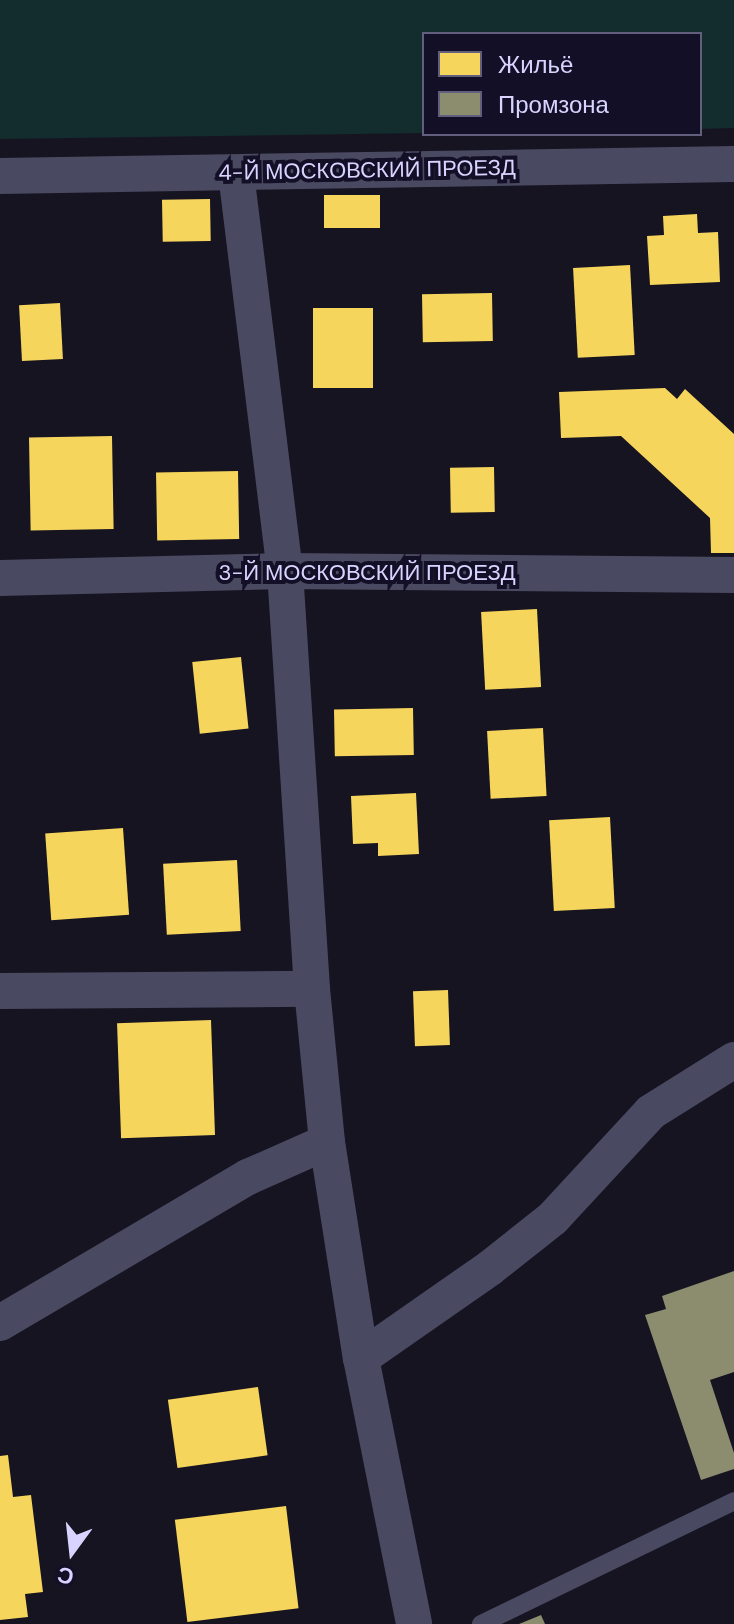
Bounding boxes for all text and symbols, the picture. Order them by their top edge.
legend [422,32,702,136]
text: Жильё [498,49,573,80]
text: Промзона [498,89,609,120]
street label: 4-Й МОСКОВСКИЙ ПРОЕЗД [218,154,516,186]
street label: 3-Й МОСКОВСКИЙ ПРОЕЗД [218,560,516,586]
north arrow [32,1512,112,1592]
text: С [54,1560,77,1592]

